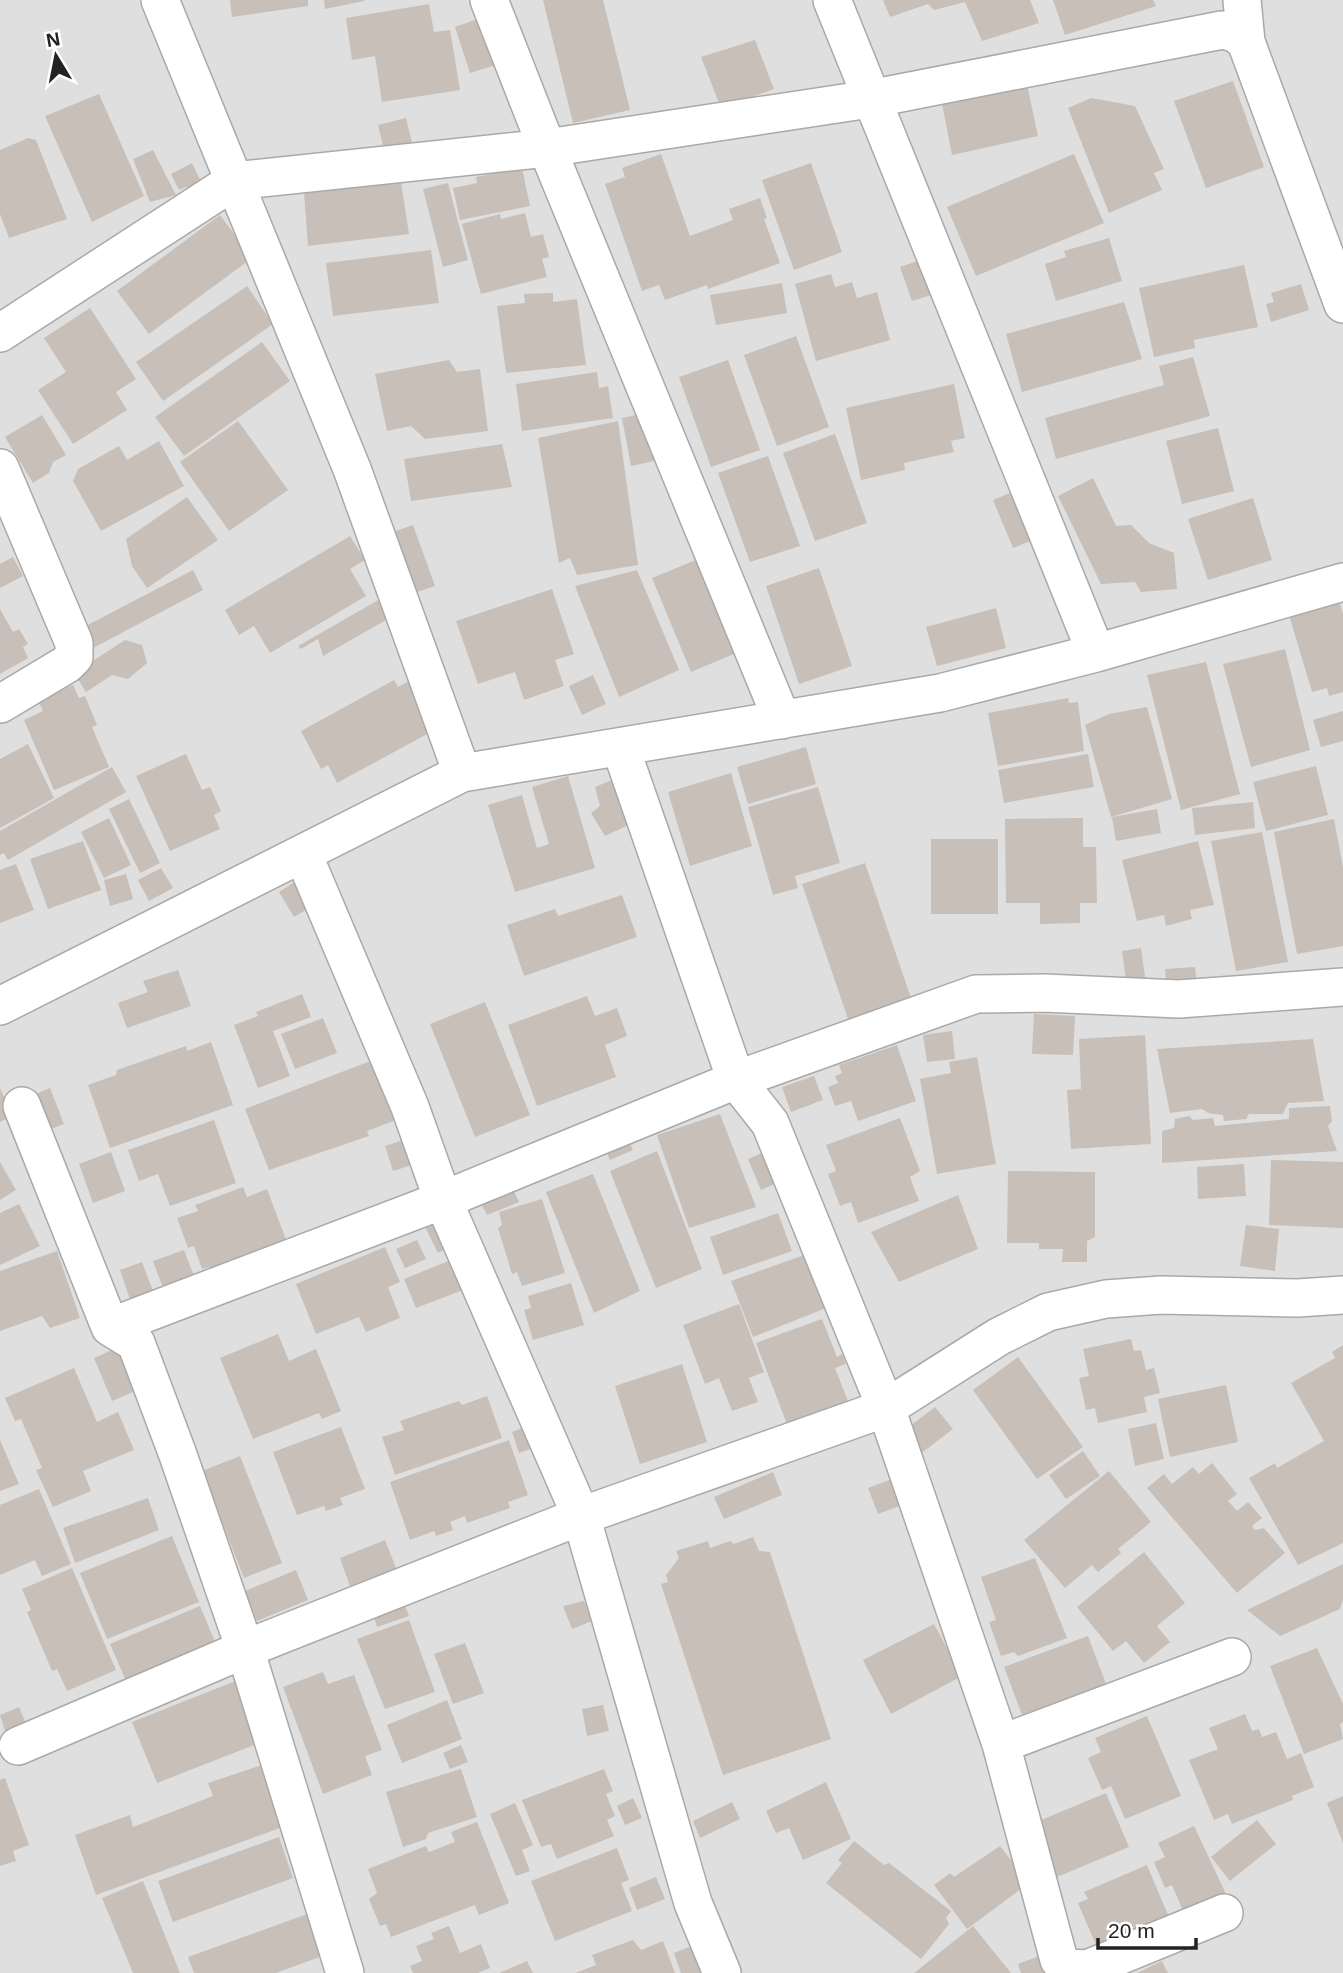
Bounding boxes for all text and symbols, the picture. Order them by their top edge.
north arrow [21,21,91,91]
text: N [45,28,62,51]
scale bar [1098,1906,1196,1950]
text: 20 m [1108,1919,1155,1942]

